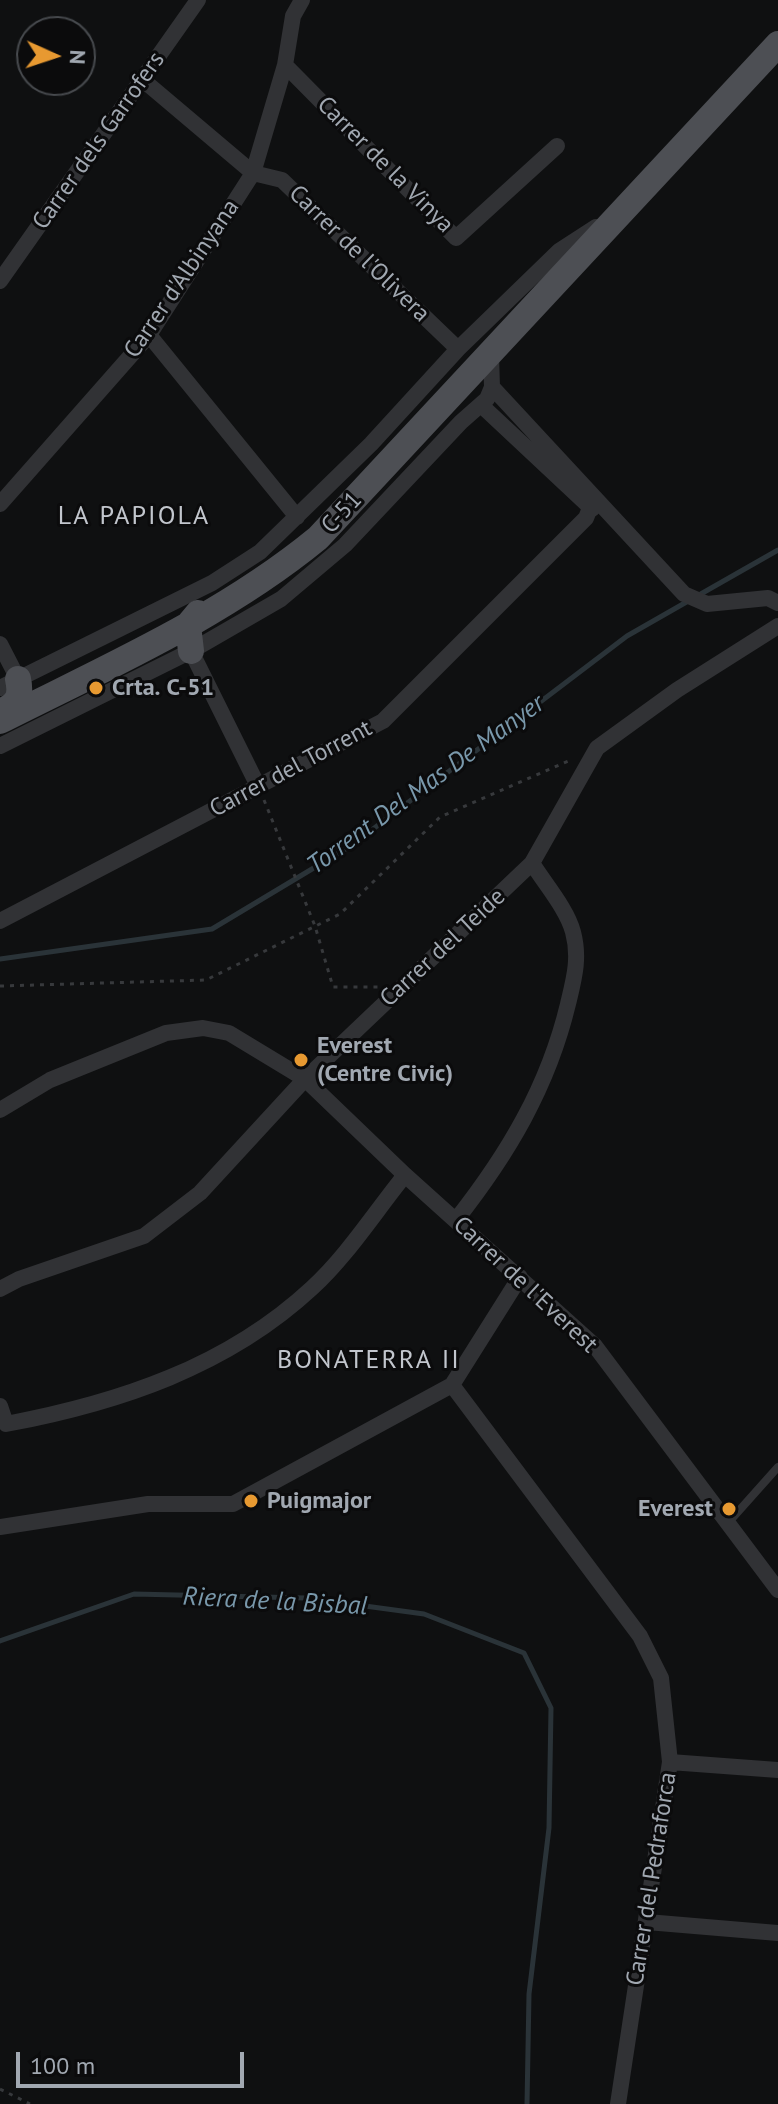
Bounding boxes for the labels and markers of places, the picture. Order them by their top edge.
place label: Crta. C-51 [112,674,214,702]
marker: Crta. C-51 [87,679,105,697]
place label: Everest (Centre Civic) [317,1032,453,1088]
marker: Everest (Centre Civic) [292,1051,310,1069]
place label: Puigmajor [267,1487,371,1515]
marker: Puigmajor [242,1492,260,1510]
place label: Everest [638,1495,713,1523]
marker: Everest [720,1500,738,1518]

